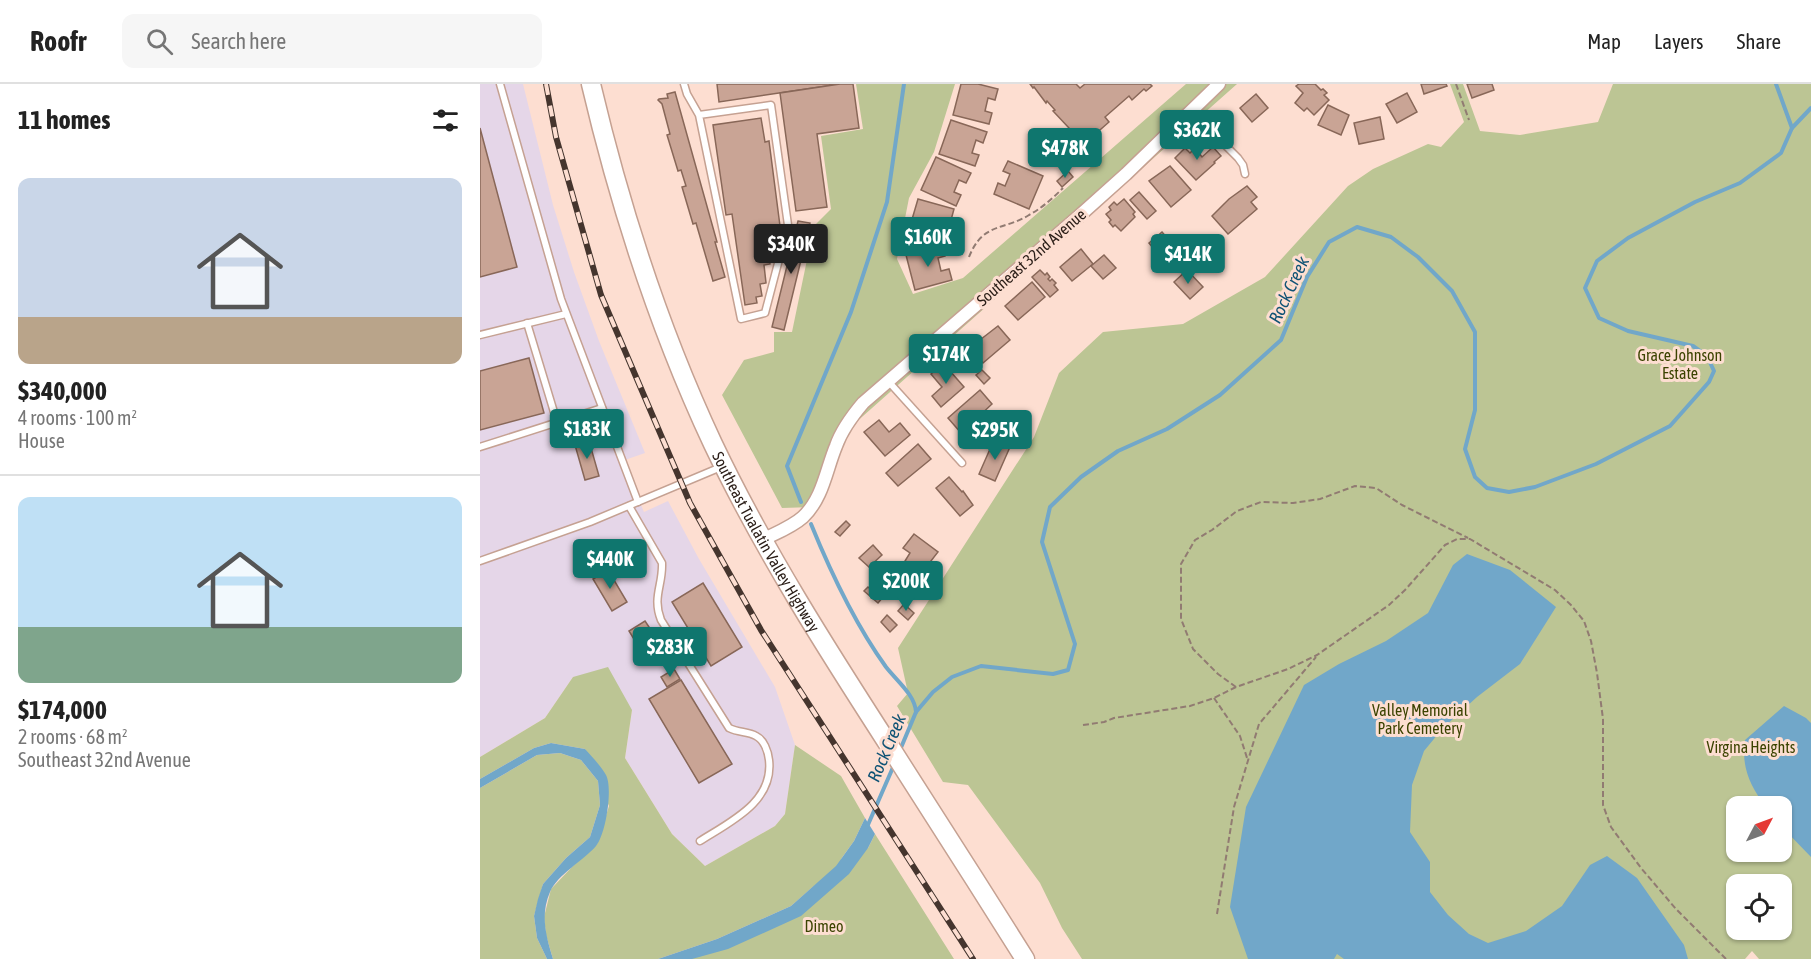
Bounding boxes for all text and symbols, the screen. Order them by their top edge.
search box [122,14,542,68]
text: Roofr [30,25,86,57]
icon: search [143,25,176,58]
text: Search here [191,28,286,54]
text: Map [1587,29,1621,53]
text: Layers [1654,29,1704,53]
text: Share [1737,29,1781,53]
icon: filters [429,104,462,137]
text: 11 homes [18,105,111,135]
pin: $362K [1155,110,1239,161]
text: $362K [1174,118,1220,141]
pin: $478K [1023,128,1107,179]
text: $478K [1042,136,1088,159]
street label: Southeast 32nd Avenue [973,205,1089,309]
icon: home [186,217,294,325]
pin: $160K [886,217,970,268]
pin: $340K [749,224,833,275]
text: $160K [905,225,951,248]
text: $340K [768,232,814,255]
pin: $414K [1146,234,1230,285]
text: $414K [1165,242,1211,265]
water label: Rock Creek [1264,252,1314,327]
pin: $174K [904,334,988,385]
text: $174K [923,342,969,365]
park label: Grace Johnson Estate [1638,346,1722,382]
text: $340,000 [18,376,107,406]
text: 4 rooms · 100 m² [18,406,137,429]
pin: $183K [545,409,629,460]
pin: $295K [953,410,1037,461]
text: $183K [564,417,610,440]
text: $295K [972,418,1018,441]
text: House [18,429,65,452]
street label: Southeast Tualatin Valley Highway [709,449,824,636]
icon: home [186,536,294,644]
pin: $440K [568,539,652,590]
text: $440K [587,547,633,570]
pin: $200K [864,561,948,612]
text: $200K [883,569,929,592]
pin: $283K [628,627,712,678]
text: $283K [647,635,693,658]
text: $174,000 [18,695,107,725]
park label: Valley Memorial Park Cemetery [1372,701,1469,738]
water label: Rock Creek [863,710,911,785]
text: 2 rooms · 68 m² [18,725,128,748]
park label: Virgina Heights [1707,738,1796,757]
text: Southeast 32nd Avenue [18,748,191,771]
north arrow [1726,796,1792,862]
map controls [1726,796,1792,940]
button: locate [1726,874,1792,940]
park label: Dimeo [805,917,843,935]

